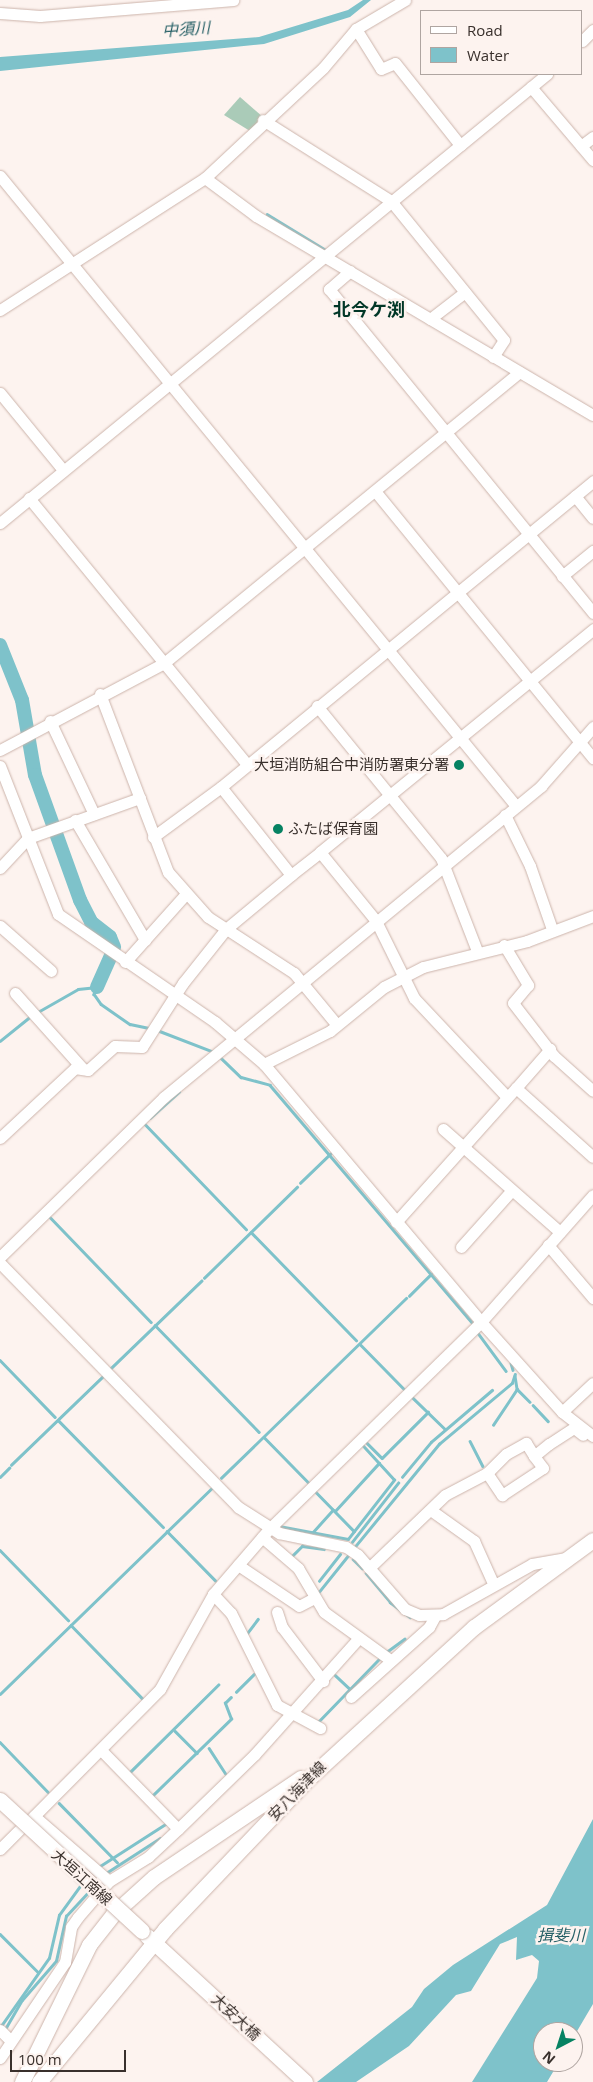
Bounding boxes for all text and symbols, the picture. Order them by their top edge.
legend [420,10,583,75]
water label: 中須川 [161,18,211,40]
text: Road [467,20,503,40]
text: Water [467,45,509,65]
district label: 北今ケ渕 [333,298,405,320]
place label: 大垣消防組合中消防署東分署 [254,756,449,774]
marker: 大垣消防組合中消防署東分署 [453,759,465,771]
place label: ふたば保育園 [288,820,378,838]
marker: ふたば保育園 [272,823,284,835]
street label: 安八海津線 [264,1758,330,1824]
street label: 大垣江南線 [48,1845,116,1909]
water label: 揖斐川 [537,1925,585,1945]
street label: 大安大橋 [208,1990,264,2044]
north arrow [533,2022,583,2072]
scale bar [12,2040,129,2072]
text: N [538,2047,559,2069]
text: 100 m [18,2049,62,2069]

